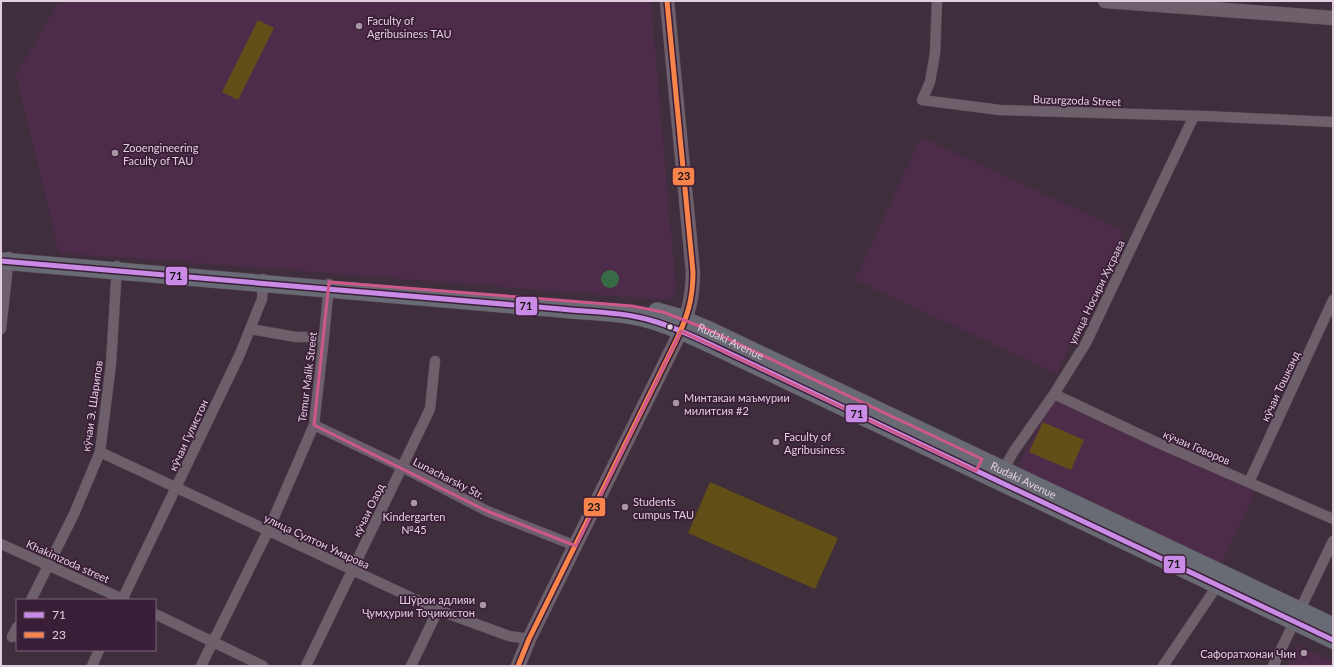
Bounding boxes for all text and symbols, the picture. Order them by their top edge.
place label: Faculty of Agribusiness TAU [367,14,452,40]
marker: Faculty of Agribusiness TAU [354,21,364,31]
street label: Buzurgzoda Street [1033,92,1121,108]
place label: Zooengineering Faculty of TAU [123,141,199,167]
marker: Zooengineering Faculty of TAU [110,148,120,158]
line badge: 23 [672,167,695,186]
text: 23 [678,169,690,182]
street label: улица Носири Хусрава [1065,238,1127,346]
line badge: 71 [165,266,188,286]
text: 71 [170,269,182,282]
line badge: 71 [515,296,538,316]
text: 71 [520,299,532,312]
street label: Rudaki Avenue [696,320,766,362]
unlabelled marker [665,322,675,332]
street label: Temur Malik Street [295,331,319,423]
street label: кӯчаи Тошканд [1258,349,1302,423]
street label: кӯчаи Э. Шарипов [79,360,105,452]
place label: Минтакаи маъмурии милитсия #2 [684,391,790,417]
street label: кӯчаи Гулистон [166,397,210,473]
marker: Минтакаи маъмурии милитсия #2 [671,398,681,408]
line badge: 71 [845,404,868,423]
text: 71 [851,407,863,420]
street label: кӯчаи Говоров [1162,427,1232,467]
place label: Faculty of Agribusiness [784,430,845,456]
marker: Faculty of Agribusiness [771,437,781,447]
street label: Lunacharsky Str. [411,454,487,502]
street label: Rudaki Avenue [989,458,1059,501]
street label: кӯчаи Озод [349,481,387,539]
place label: Students cumpus TAU [633,495,694,521]
line badge: 23 [583,497,606,517]
marker: Kindergarten №45 [409,498,419,508]
text: 23 [588,500,600,513]
marker: Students cumpus TAU [620,502,630,512]
place label: Kindergarten №45 [383,510,445,536]
street label: улица Султон Умарова [262,511,372,571]
street label: Khakimzoda street [24,537,112,585]
line badge: 71 [1163,555,1186,574]
text: 71 [1168,557,1180,570]
place label: Шўрои адлияи Ҷумҳурии Тоҷикистон [362,593,475,619]
legend [16,599,156,651]
marker: Шўрои адлияи Ҷумҳурии Тоҷикистон [478,600,488,610]
text: 71 [52,607,66,622]
text: 23 [52,627,66,642]
place label: Сафоратхонаи Чин [1200,647,1296,660]
marker: Сафоратхонаи Чин [1299,648,1309,658]

